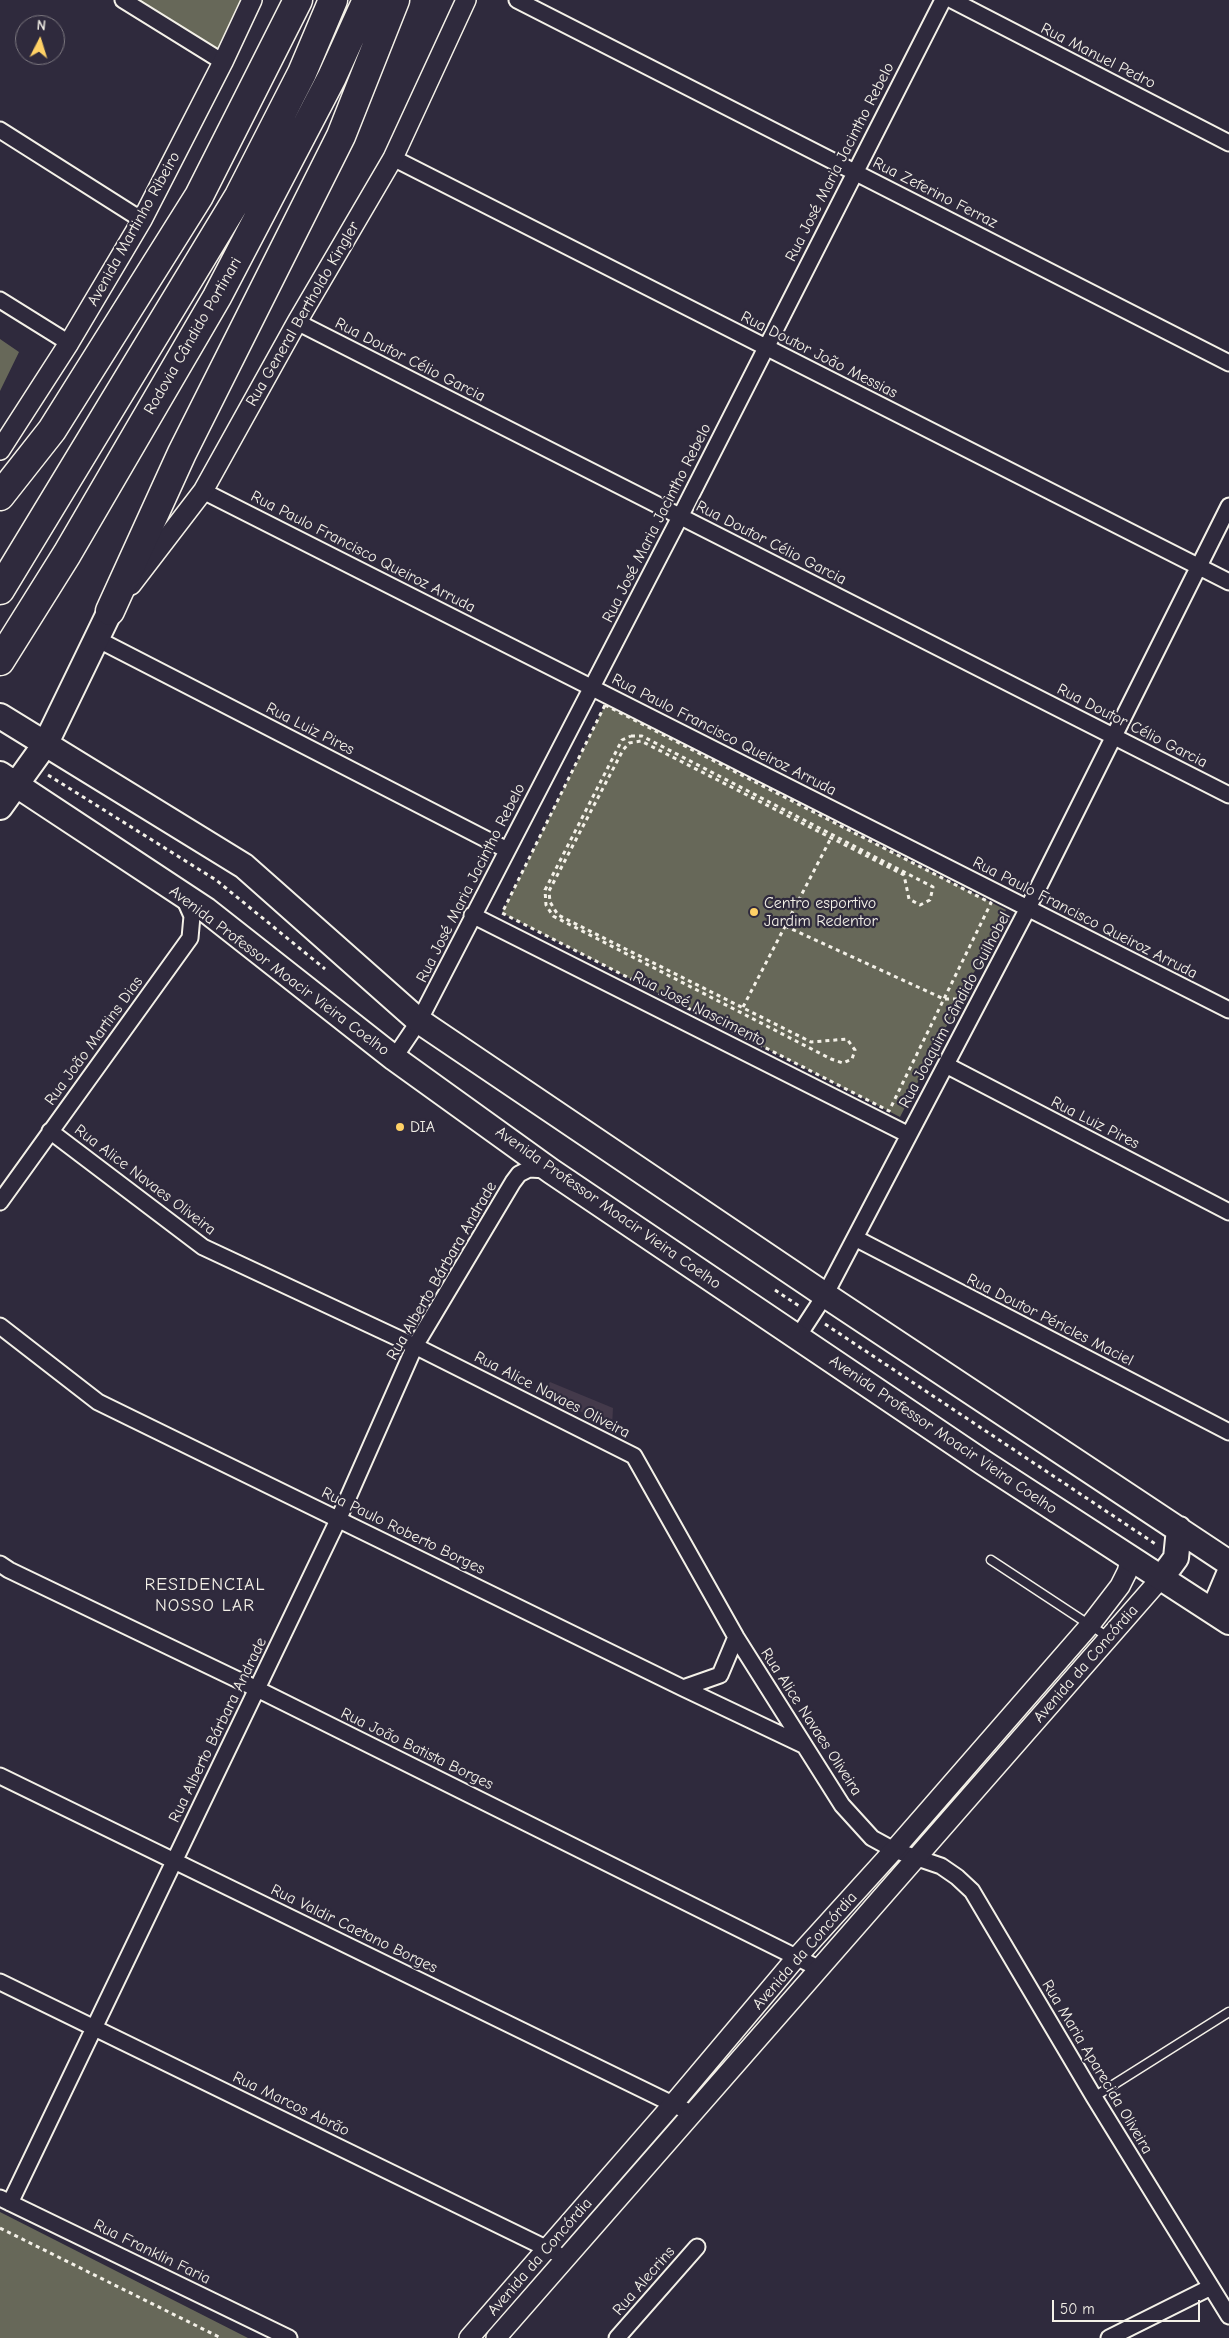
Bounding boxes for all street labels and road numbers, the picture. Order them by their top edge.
street label: Rua Manuel Pedro [1037,19,1159,93]
street label: Rua José Maria Jacintho Rebelo [781,59,899,265]
street label: Avenida Martinho Ribeiro [84,148,184,310]
street label: Rua Zeferino Ferraz [869,153,1001,233]
street label: Rua General Bertholdo Kingler [242,218,364,410]
street label: Rodovia Cândido Portinari [140,254,246,418]
street label: Rua Doutor João Messias [737,307,901,403]
street label: Rua Doutor Célio Garcia [332,314,488,406]
street label: Rua José Maria Jacintho Rebelo [598,420,716,626]
street label: Rua Paulo Francisco Queiroz Arruda [247,487,479,617]
street label: Rua Doutor Célio Garcia [693,497,849,589]
street label: Rua Paulo Francisco Queiroz Arruda [608,670,840,800]
street label: Rua Doutor Célio Garcia [1054,680,1210,772]
street label: Rua Luiz Pires [263,699,357,759]
street label: Rua José Maria Jacintho Rebelo [412,780,530,986]
street label: Rua Paulo Francisco Queiroz Arruda [969,853,1201,983]
street label: Avenida Professor Moacir Vieira Coelho [165,882,393,1060]
street label: Rua Joaquim Cândido Guilhobel [895,909,1015,1111]
street label: Rua José Nascimento [629,967,769,1051]
street label: Rua João Martins Dias [41,973,147,1109]
street label: Rua Luiz Pires [1048,1093,1142,1153]
street label: Rua Alice Navaes Oliveira [71,1121,219,1239]
street label: Avenida Professor Moacir Vieira Coelho [492,1122,724,1294]
street label: Rua Alberto Bárbara Andrade [383,1178,501,1364]
street label: Rua Doutor Péricles Maciel [964,1270,1136,1370]
street label: Rua Alice Navaes Oliveira [471,1347,633,1443]
street label: Avenida Professor Moacir Vieira Coelho [825,1351,1061,1519]
street label: Rua Paulo Roberto Borges [318,1483,488,1579]
street label: Avenida da Concórdia [1030,1601,1142,1727]
street label: Rua Alberto Bárbara Andrade [165,1634,271,1826]
street label: Rua Alice Navaes Oliveira [756,1645,866,1799]
street label: Rua João Batista Borges [338,1704,496,1794]
street label: Rua Valdir Caetano Borges [268,1880,440,1978]
street label: Avenida da Concórdia [749,1888,861,2014]
street label: Rua Maria Aparecida Oliveira [1037,1976,1157,2158]
street label: Rua Marcos Abrão [230,2067,352,2141]
street label: Avenida da Concórdia [484,2194,596,2320]
street label: Rua Franklin Faria [90,2215,214,2289]
street label: Rua Alecrins [609,2243,679,2319]

